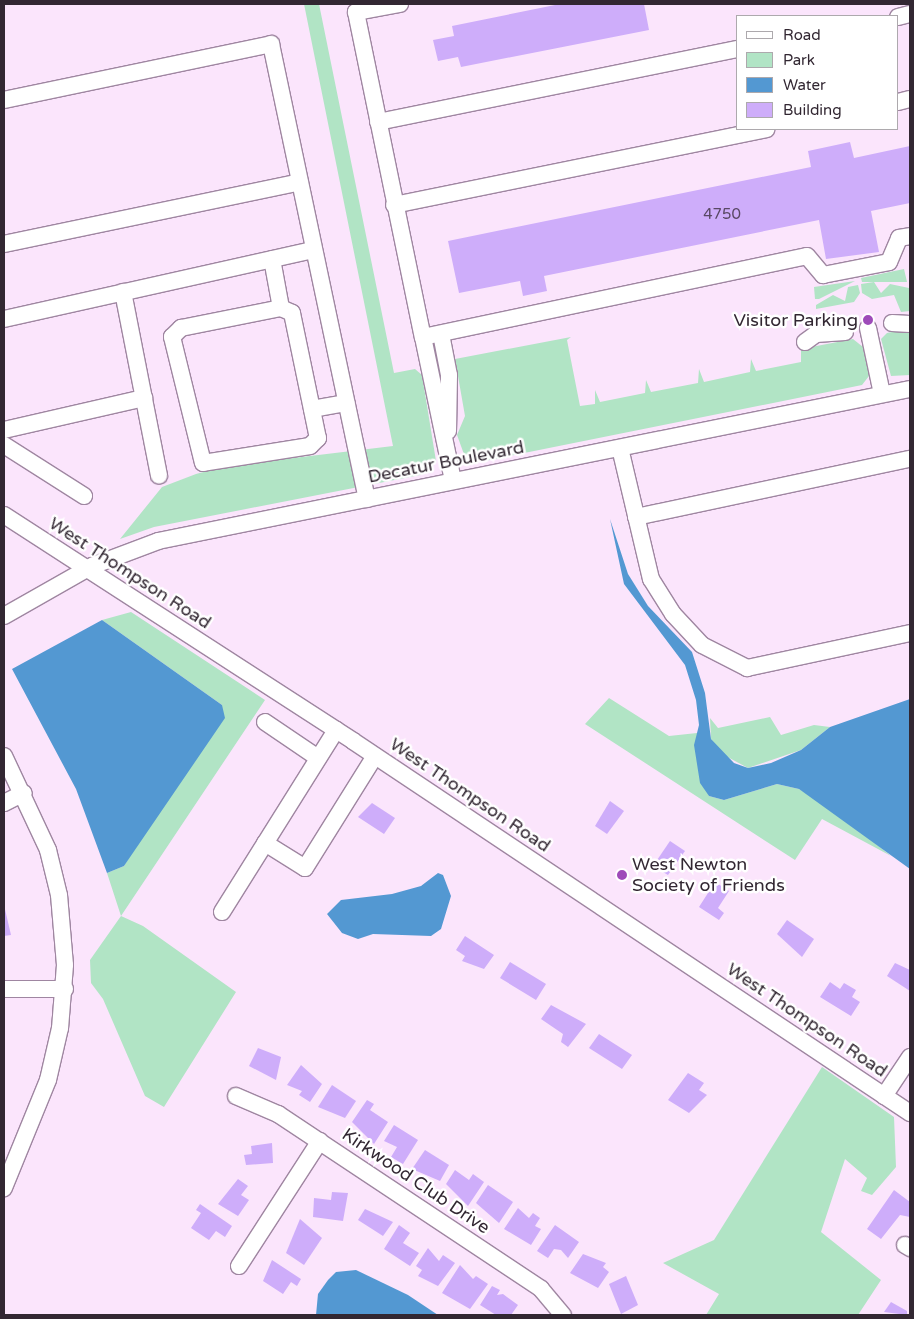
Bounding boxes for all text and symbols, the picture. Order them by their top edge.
legend [736,15,899,130]
text: Road [783,26,821,44]
text: Park [783,51,815,69]
text: Water [783,76,826,94]
text: Building [783,101,842,119]
house number: 4750 [703,206,741,224]
place label: Visitor Parking [734,309,858,331]
marker: Visitor Parking [862,314,874,326]
street label: Decatur Boulevard [366,436,526,488]
street label: West Thompson Road [45,513,215,633]
street label: West Thompson Road [386,733,554,857]
place label: West Newton Society of Friends [632,854,785,896]
marker: West Newton Society of Friends [616,869,628,881]
street label: West Thompson Road [723,958,891,1082]
street label: Kirkwood Club Drive [338,1124,494,1238]

